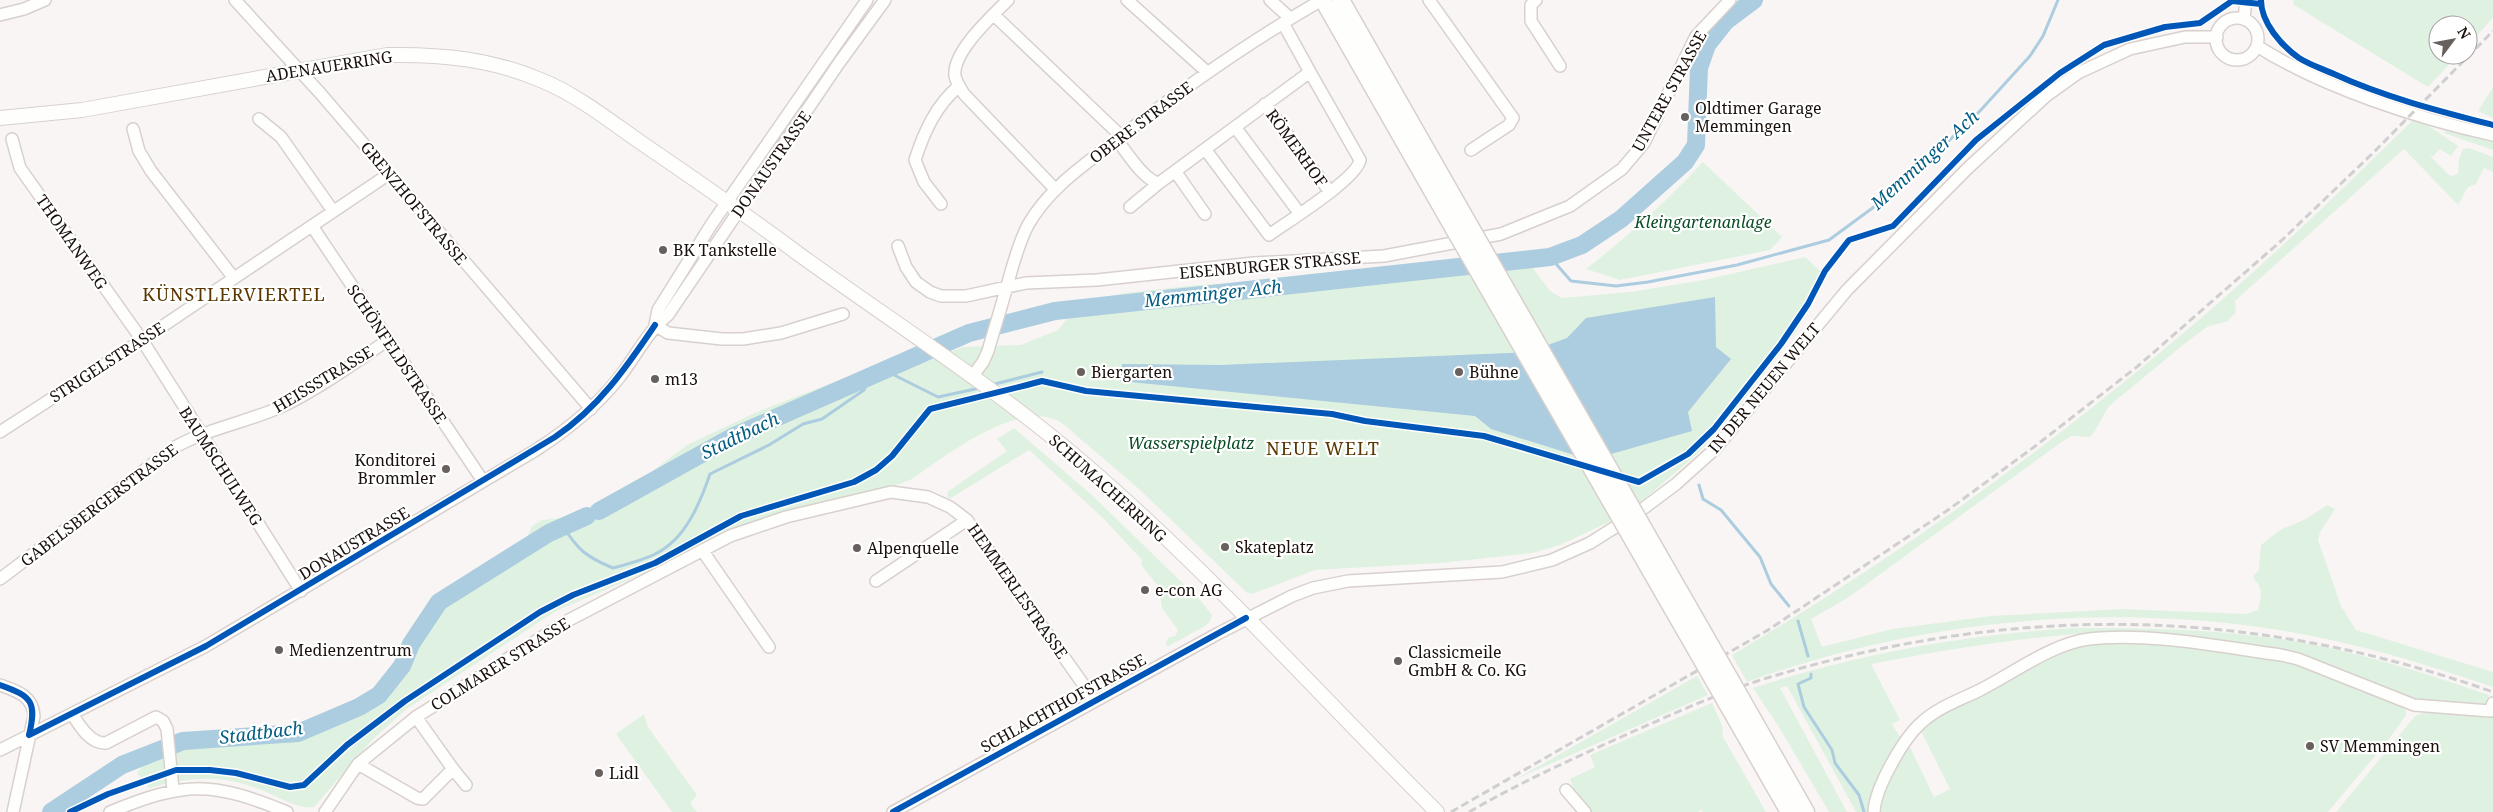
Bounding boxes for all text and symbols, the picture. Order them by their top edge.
north arrow [2428,15,2478,65]
text: N [2453,23,2475,43]
street label: UNTERE STRASSE [1627,26,1711,156]
street label: ADENAUERRING [264,45,394,87]
street label: OBERE STRASSE [1085,76,1197,168]
place label: Oldtimer Garage Memmingen [1695,97,1822,137]
water label: Memminger Ach [1864,104,1984,215]
street label: RÖMERHOF [1261,105,1333,191]
street label: DONAUSTRASSE [726,106,816,222]
marker: Oldtimer Garage Memmingen [1679,111,1691,123]
street label: GRENZHOFSTRASSE [356,137,472,269]
street label: THOMANWEG [31,190,113,294]
park label: Kleingartenanlage [1633,211,1772,233]
place label: BK Tankstelle [673,239,777,261]
marker: BK Tankstelle [657,244,669,256]
street label: EISENBURGER STRASSE [1178,246,1362,284]
water label: Memminger Ach [1142,274,1283,312]
street label: SCHÖNFELDSTRASSE [342,280,452,428]
district label: KÜNSTLERVIERTEL [142,282,326,306]
street label: STRIGELSTRASSE [45,316,169,408]
street label: IN DER NEUEN WELT [1703,318,1825,458]
street label: HEISSSTRASSE [269,340,377,418]
place label: Biergarten [1091,361,1172,383]
place label: Bühne [1469,361,1519,383]
marker: Biergarten [1075,366,1087,378]
marker: Bühne [1453,366,1465,378]
place label: m13 [665,368,698,390]
marker: m13 [649,373,661,385]
street label: BAUMSCHULWEG [174,402,268,530]
water label: Stadtbach [697,406,783,464]
street label: SCHUMACHERRING [1044,429,1172,547]
park label: Wasserspielplatz [1127,432,1255,454]
district label: NEUE WELT [1266,436,1380,460]
street label: GABELSBERGERSTRASSE [16,439,182,571]
place label: Konditorei Brommler [355,449,436,489]
marker: Konditorei Brommler [440,463,452,475]
street label: DONAUSTRASSE [295,501,413,585]
street label: HEMMERLESTRASSE [963,519,1073,663]
place label: Skateplatz [1235,536,1314,558]
place label: Alpenquelle [867,537,959,559]
marker: Skateplatz [1219,541,1231,553]
marker: Alpenquelle [851,542,863,554]
place label: e-con AG [1155,579,1223,601]
marker: e-con AG [1139,584,1151,596]
street label: COLMARER STRASSE [426,612,574,716]
place label: Medienzentrum [289,639,412,661]
place label: Classicmeile GmbH & Co. KG [1408,641,1527,681]
marker: Medienzentrum [273,644,285,656]
street label: SCHLACHTHOFSTRASSE [976,648,1150,758]
marker: Classicmeile GmbH & Co. KG [1392,655,1404,667]
water label: Stadtbach [218,715,304,749]
place label: SV Memmingen [2320,735,2440,757]
marker: SV Memmingen [2304,740,2316,752]
place label: Lidl [609,762,639,784]
marker: Lidl [593,767,605,779]

